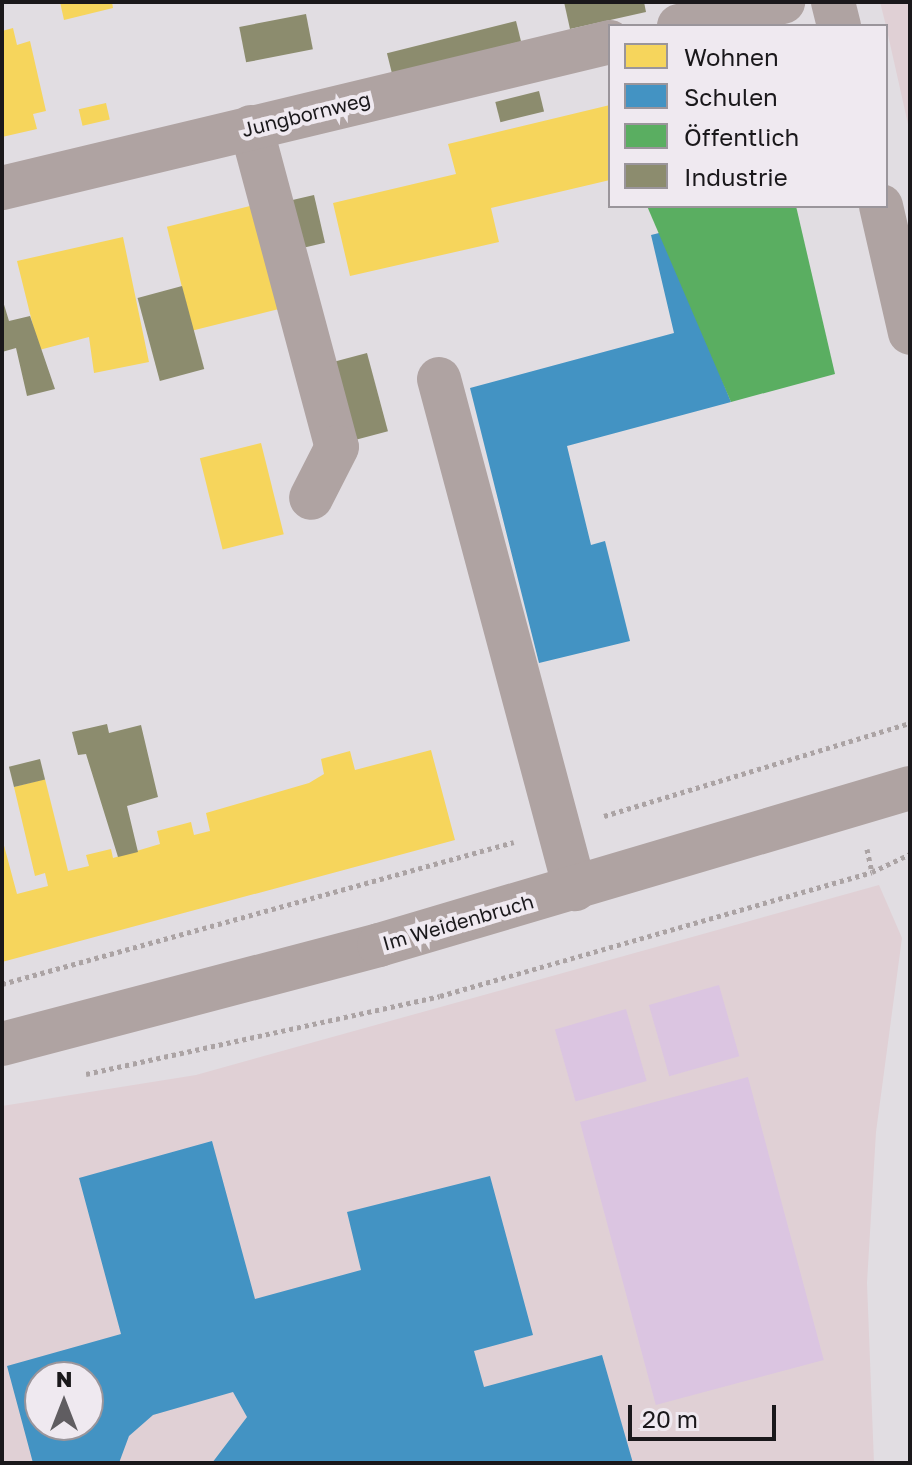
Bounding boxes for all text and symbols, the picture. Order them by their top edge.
legend [608,24,888,208]
text: Wohnen [684,42,779,71]
text: Schulen [684,82,778,111]
street label: Jungbornweg [239,86,373,142]
text: Öffentlich [684,122,799,151]
text: Industrie [684,162,788,191]
street label: Im Weidenbruch [380,889,536,955]
north arrow [24,1361,104,1441]
text: N [56,1365,72,1392]
scale bar [632,1389,780,1439]
text: 20 m [642,1404,698,1433]

